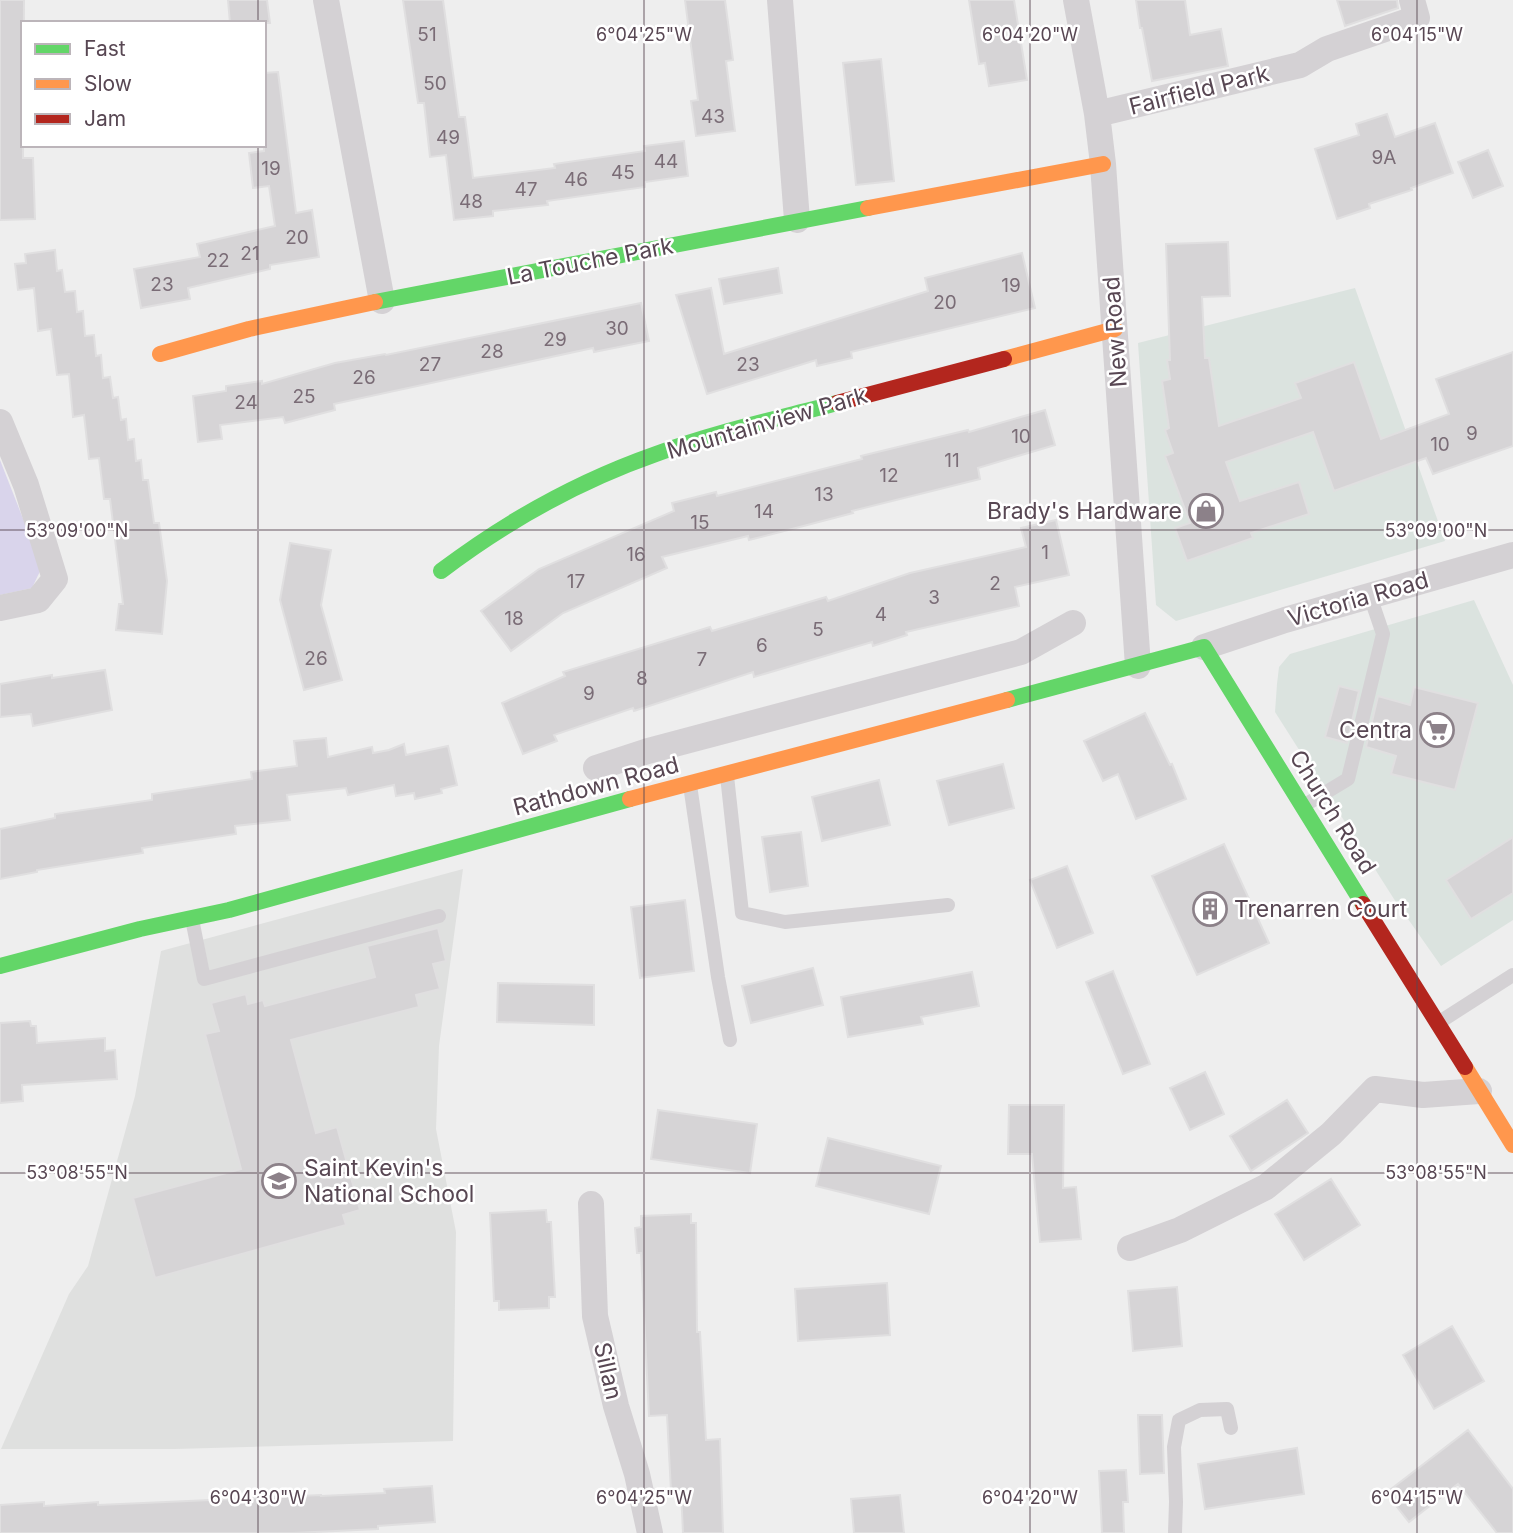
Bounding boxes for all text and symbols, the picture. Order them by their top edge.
legend [21,21,266,147]
house number: 51 [417,23,437,46]
text: 6°04'25"W [596,24,692,45]
text: 6°04'20"W [982,24,1078,45]
text: 6°04'15"W [1371,24,1463,45]
text: Fast [84,36,126,61]
street label: Fairfield Park [1126,59,1272,121]
text: Slow [84,71,132,96]
house number: 50 [423,72,447,95]
house number: 43 [701,105,725,128]
text: Jam [84,106,126,131]
house number: 49 [436,126,460,149]
house number: 9A [1372,146,1396,169]
house number: 44 [654,150,678,173]
house number: 19 [261,157,281,180]
house number: 45 [611,161,635,184]
house number: 46 [564,168,588,191]
house number: 47 [514,178,538,201]
house number: 48 [459,190,483,213]
house number: 20 [285,226,309,249]
street label: La Touche Park [505,231,676,291]
house number: 21 [240,242,260,265]
house number: 22 [206,249,230,272]
house number: 23 [150,273,174,296]
house number: 19 [1001,274,1021,297]
street label: New Road [1097,276,1133,388]
house number: 20 [933,291,957,314]
house number: 30 [605,317,629,340]
house number: 29 [543,328,567,351]
house number: 28 [480,340,504,363]
house number: 27 [419,353,441,376]
house number: 23 [736,353,760,376]
house number: 26 [352,366,376,389]
street label: Mountainview Park [664,381,871,465]
house number: 25 [292,385,316,408]
house number: 24 [234,391,258,414]
house number: 9 [1466,422,1478,445]
house number: 10 [1011,425,1031,448]
house number: 10 [1430,433,1450,456]
house number: 11 [944,449,960,472]
house number: 12 [879,464,899,487]
house number: 13 [814,483,834,506]
shop icon: Brady's Hardware [1187,492,1225,530]
place label: Brady's Hardware [987,497,1182,525]
house number: 14 [754,500,774,523]
house number: 15 [690,511,710,534]
text: 53°09'00"N [26,520,128,541]
text: 53°09'00"N [1385,520,1487,541]
house number: 1 [1041,541,1049,564]
house number: 16 [626,543,646,566]
street label: Victoria Road [1284,566,1432,632]
house number: 17 [567,570,585,593]
house number: 2 [989,572,1001,595]
house number: 3 [928,586,940,609]
house number: 4 [875,603,887,626]
house number: 18 [504,607,524,630]
house number: 5 [812,618,824,641]
house number: 6 [756,634,768,657]
house number: 26 [304,647,328,670]
house number: 7 [697,648,707,671]
house number: 8 [636,667,648,690]
house number: 9 [583,682,595,705]
supermarket icon: Centra [1418,711,1456,749]
place label: Centra [1339,716,1412,744]
street label: Church Road [1284,745,1382,879]
street label: Rathdown Road [510,750,682,822]
building icon: Trenarren Court [1191,890,1229,928]
place label: Trenarren Court [1234,895,1408,923]
place label: Saint Kevin's National School [304,1154,474,1208]
text: 53°08'55"N [26,1162,128,1183]
school or university icon: Saint Kevin's National School [260,1162,298,1200]
text: 53°08'55"N [1385,1162,1487,1183]
street label: Sillan [588,1340,628,1402]
text: 6°04'30"W [210,1487,306,1508]
text: 6°04'25"W [596,1487,692,1508]
text: 6°04'20"W [982,1487,1078,1508]
text: 6°04'15"W [1371,1487,1463,1508]

